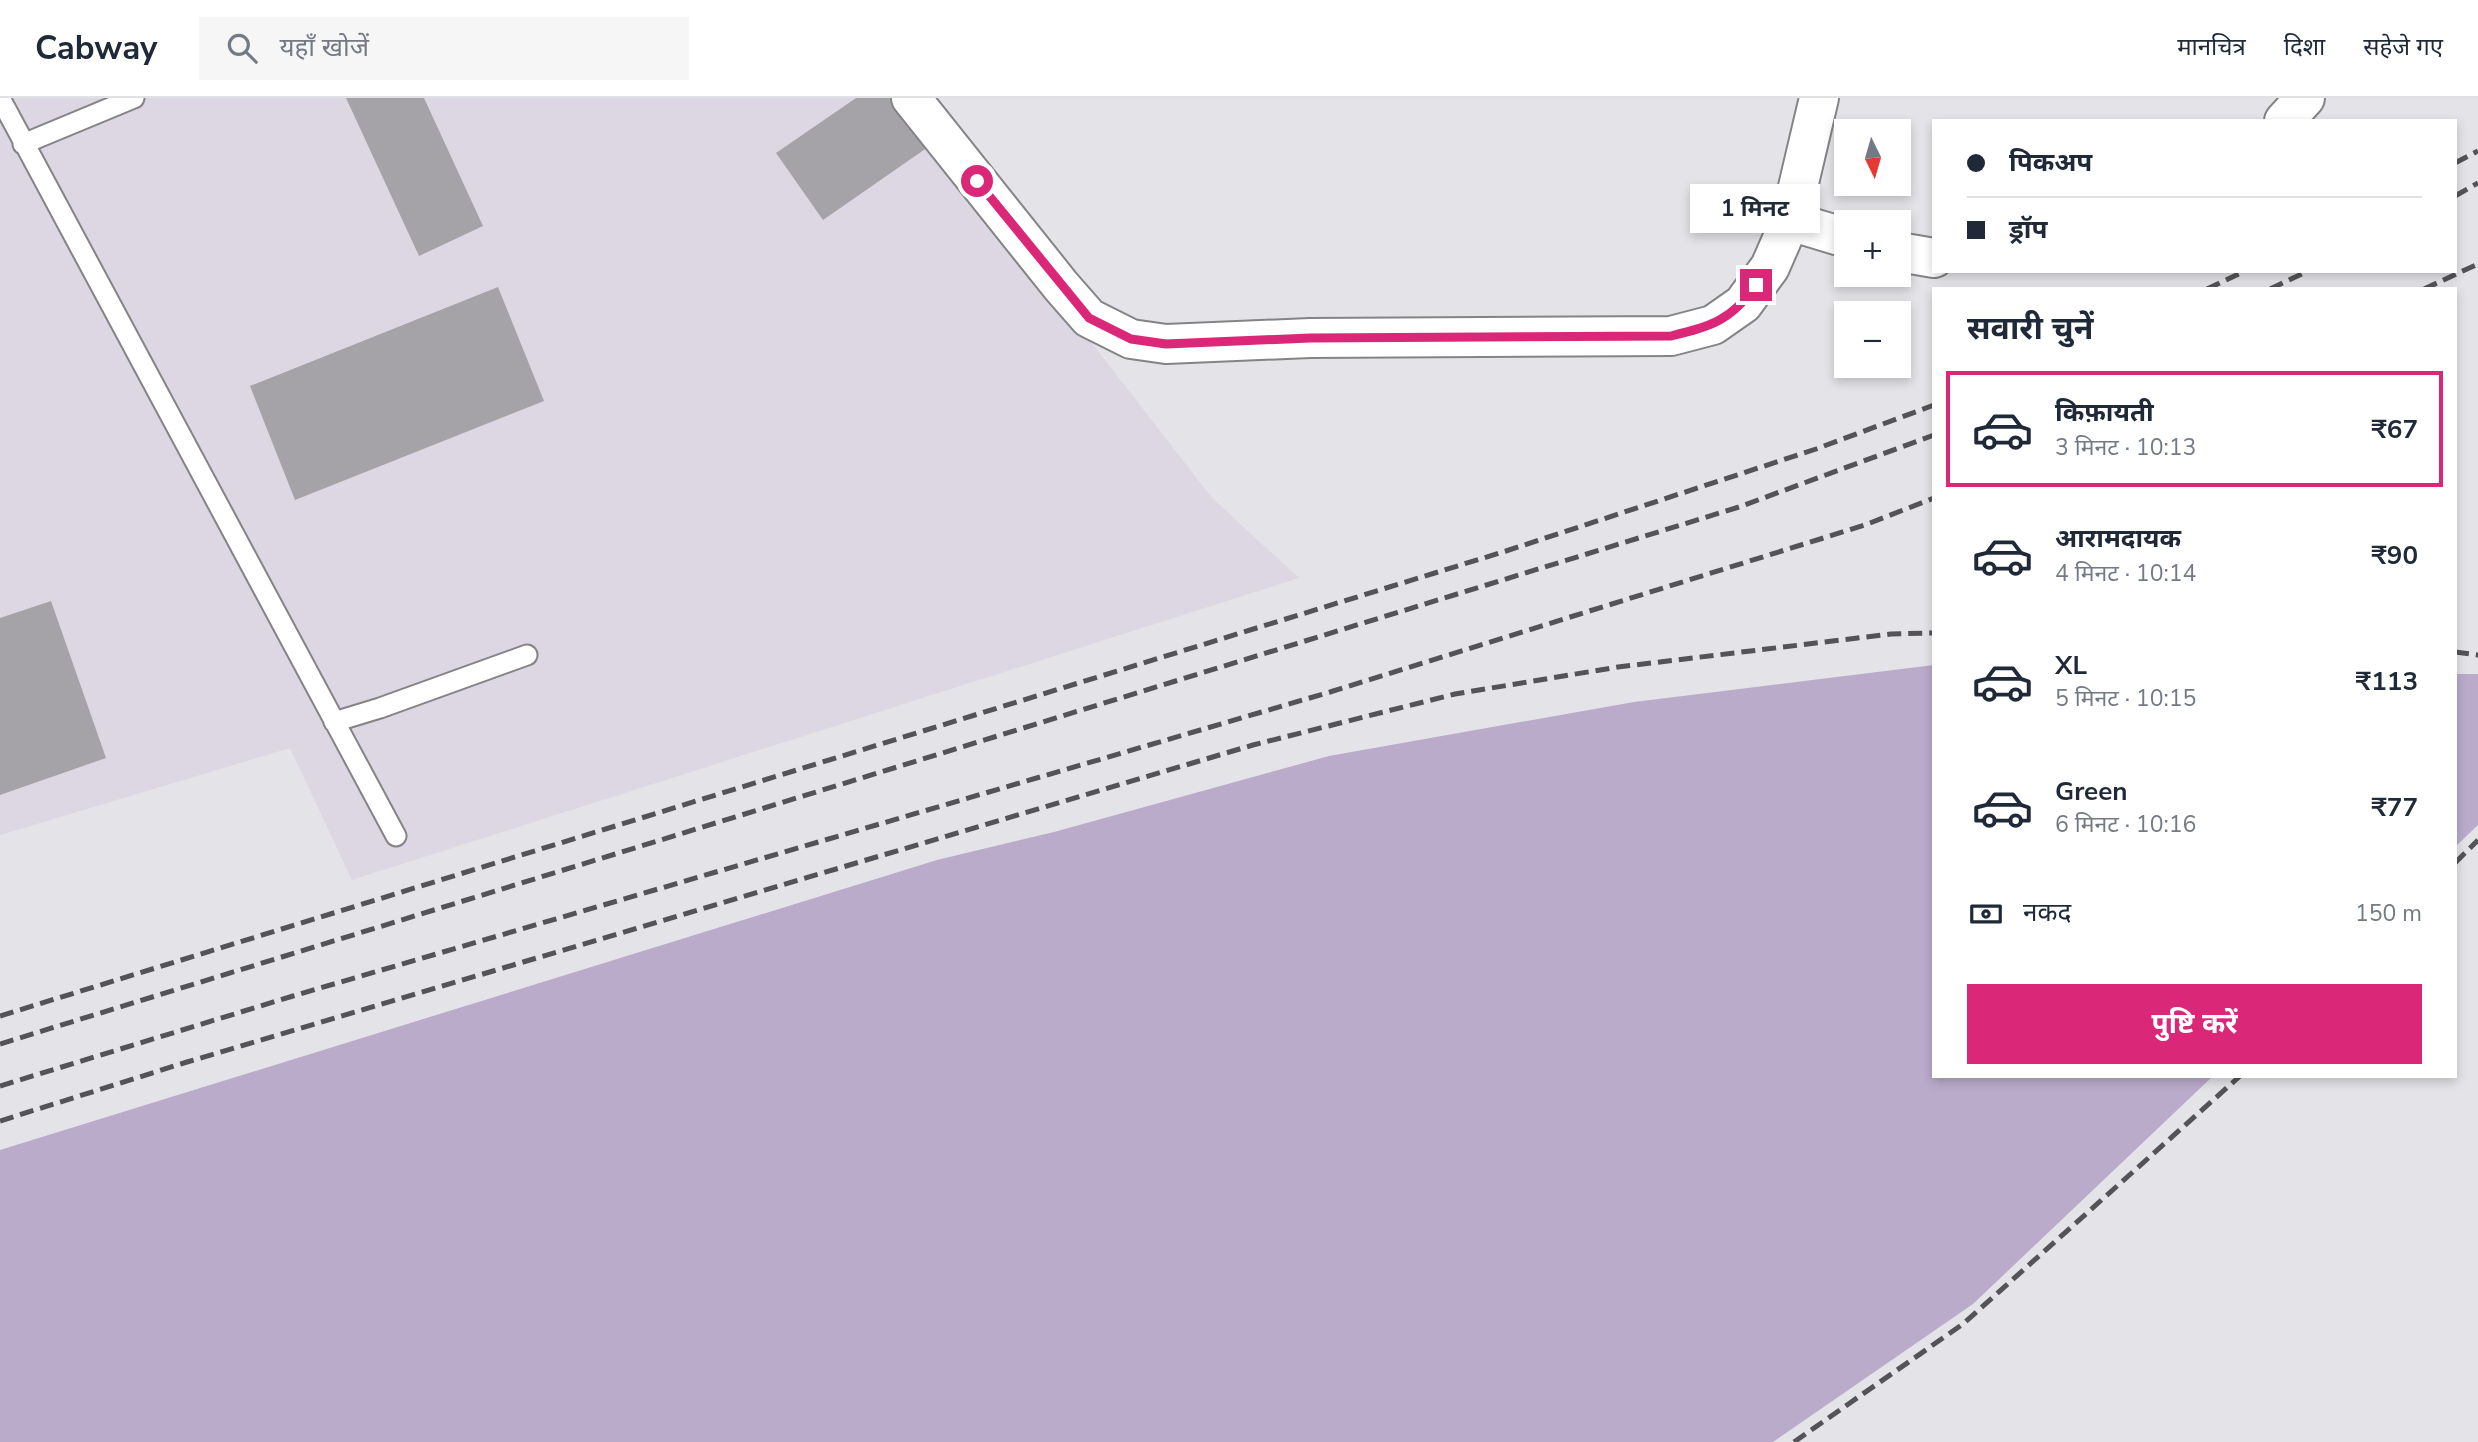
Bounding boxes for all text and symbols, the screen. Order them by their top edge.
search box [199,17,689,80]
text: Cabway [35,26,157,71]
icon: search [223,29,261,67]
text: यहाँ खोजें [279,30,369,65]
text: मानचित्र [2177,31,2246,63]
text: दिशा [2284,31,2325,63]
text: सहेजे गए [2363,31,2443,63]
north arrow [1834,119,1911,196]
map controls [1834,119,1911,378]
text: पिकअप [2009,145,2092,180]
route start [961,165,993,197]
callout: 1 मिनट [1691,184,1821,232]
text: 1 मिनट [1721,193,1789,224]
button: + [1834,210,1911,287]
text: ड्रॉप [2009,212,2047,247]
route end [1740,269,1772,301]
button: − [1834,301,1911,378]
text: सवारी चुनें [1967,307,2093,350]
text: किफ़ायती [2055,395,2154,430]
icon: car [1971,398,2034,461]
text: ₹67 [2371,412,2418,447]
text: 3 मिनट · 10:13 [2055,432,2196,463]
text: आरामदायक [2055,521,2181,556]
icon: car [1971,524,2034,587]
text: ₹90 [2371,538,2418,573]
text: 4 मिनट · 10:14 [2055,558,2196,589]
text: XL [2055,648,2087,683]
icon: car [1971,650,2034,713]
text: ₹113 [2356,664,2418,699]
text: 5 मिनट · 10:15 [2055,683,2196,714]
text: Green [2055,774,2128,809]
icon: car [1971,776,2034,839]
text: ₹77 [2371,790,2418,825]
text: 6 मिनट · 10:16 [2055,809,2196,840]
icon: cash [1967,895,2005,933]
text: नकद [2023,895,2071,930]
text: 150 m [2355,898,2422,929]
button: पुष्टि करें [1967,984,2422,1064]

